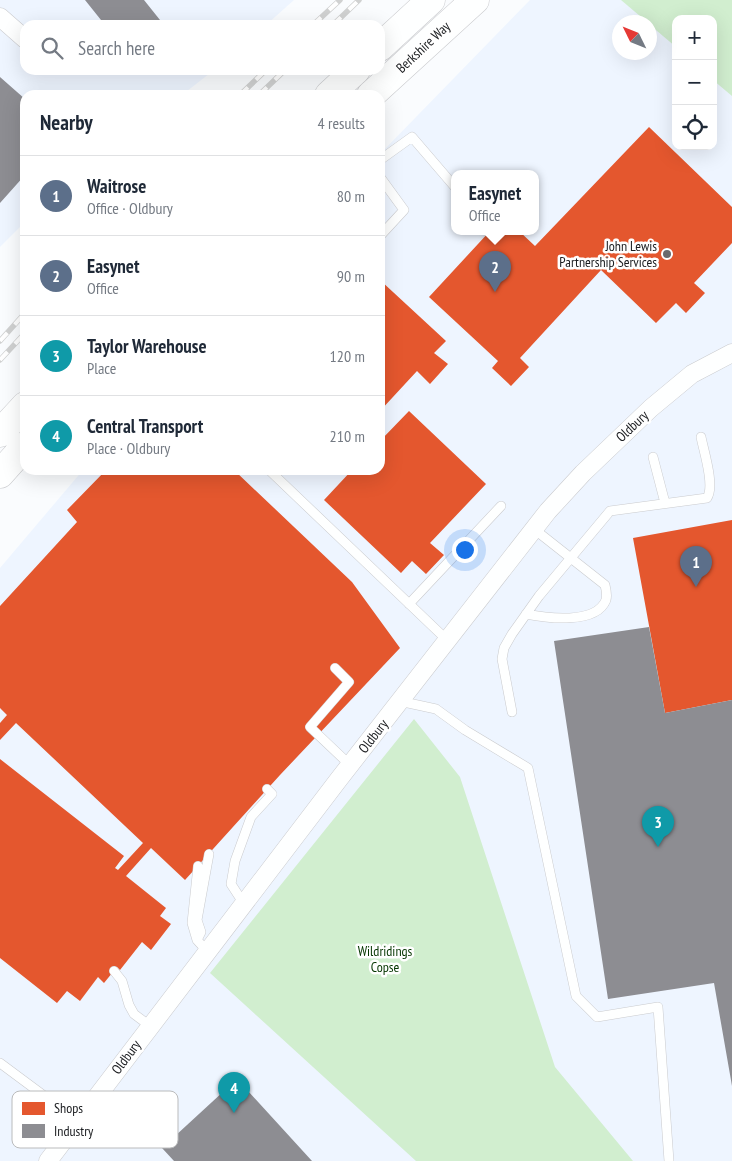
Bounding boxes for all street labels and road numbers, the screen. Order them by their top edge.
street label: Berkshire Way [392,17,454,77]
street label: Oldbury [612,406,653,446]
street label: Oldbury [354,715,392,757]
street label: Oldbury [107,1036,145,1078]

